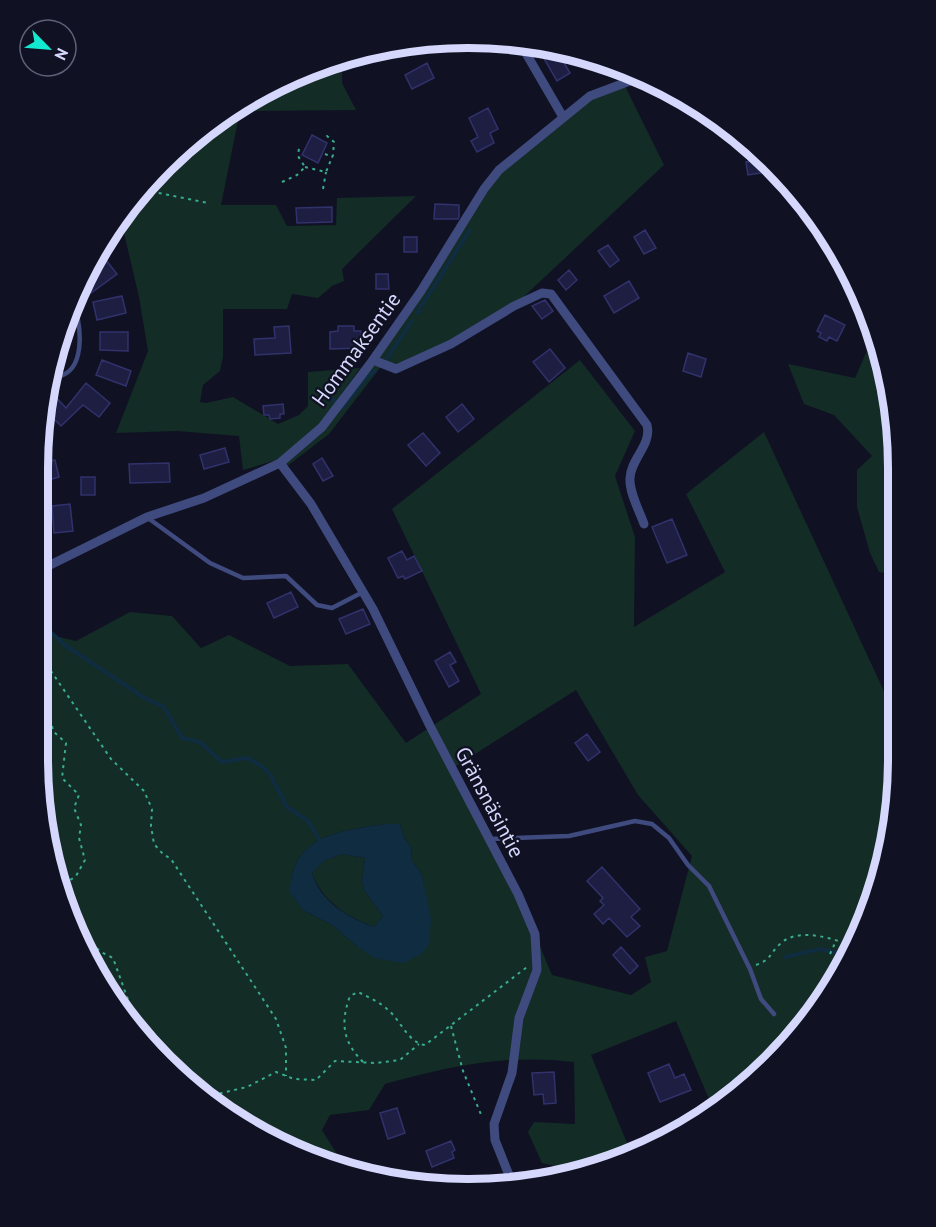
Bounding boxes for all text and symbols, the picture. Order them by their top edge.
north arrow [18,18,78,78]
text: N [50,45,73,63]
street label: Hommaksentie [306,287,406,411]
street label: Gränsnäsintie [449,742,531,862]

